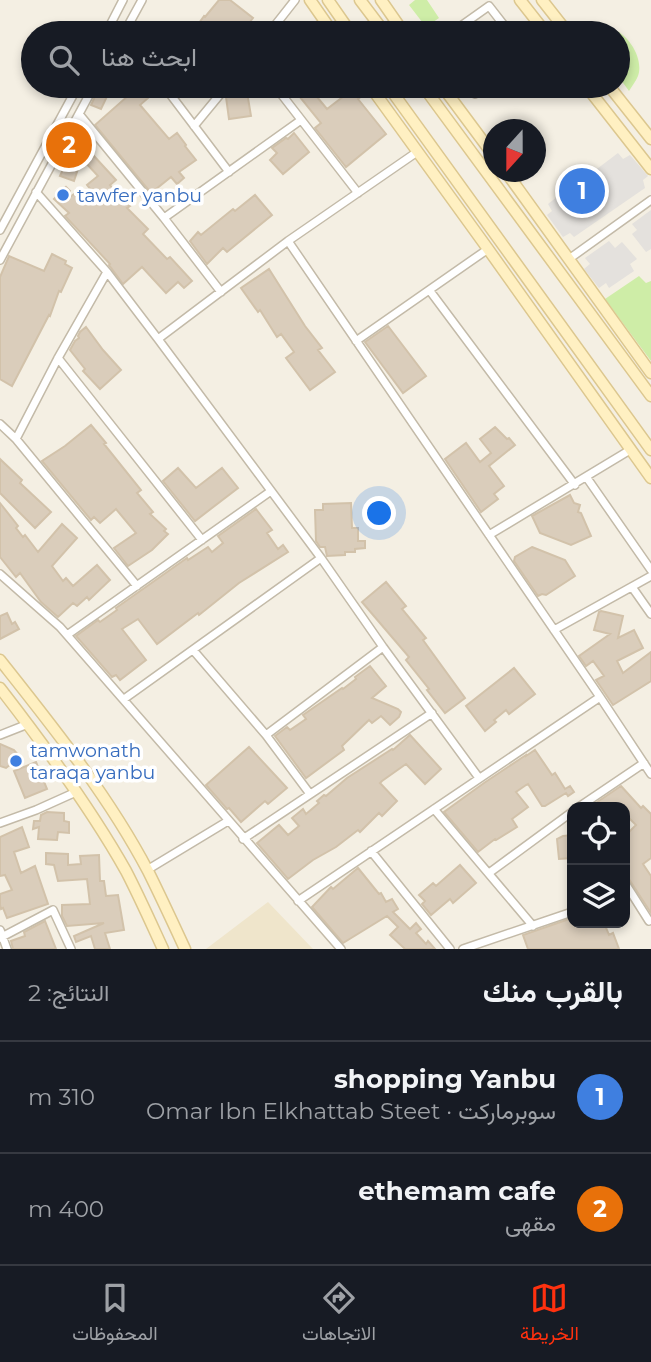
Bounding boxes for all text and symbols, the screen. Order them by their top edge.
search box [21,21,630,98]
icon: search [45,41,83,79]
text: ابحث هنا [101,41,197,73]
pin: 2 [46,119,92,171]
north arrow [483,119,546,182]
pin: 1 [559,165,605,217]
place label: tawfer yanbu [77,184,202,207]
marker: tawfer yanbu [55,187,71,203]
your location [362,496,396,530]
place label: tamwonath taraqa yanbu [30,739,155,784]
marker: tamwonath taraqa yanbu [8,753,24,769]
map controls [567,802,630,928]
button: locate [567,802,630,865]
button: layers [567,865,630,928]
text: بالقرب منك [483,973,623,1010]
text: النتائج: 2 [28,979,109,1007]
text: shopping Yanbu [334,1063,556,1095]
text: 310 m [28,1083,95,1111]
text: 1 [595,1083,605,1111]
text: سوبرماركت · Omar Ibn Elkhattab Steet [146,1097,556,1125]
text: ethemam cafe [358,1175,556,1207]
text: 400 m [28,1195,104,1223]
text: 2 [593,1195,607,1223]
text: مقهى [505,1209,556,1237]
tab: المحفوظات [72,1279,158,1350]
tab: الاتجاهات [302,1279,376,1350]
tab: الخريطة [520,1279,579,1350]

